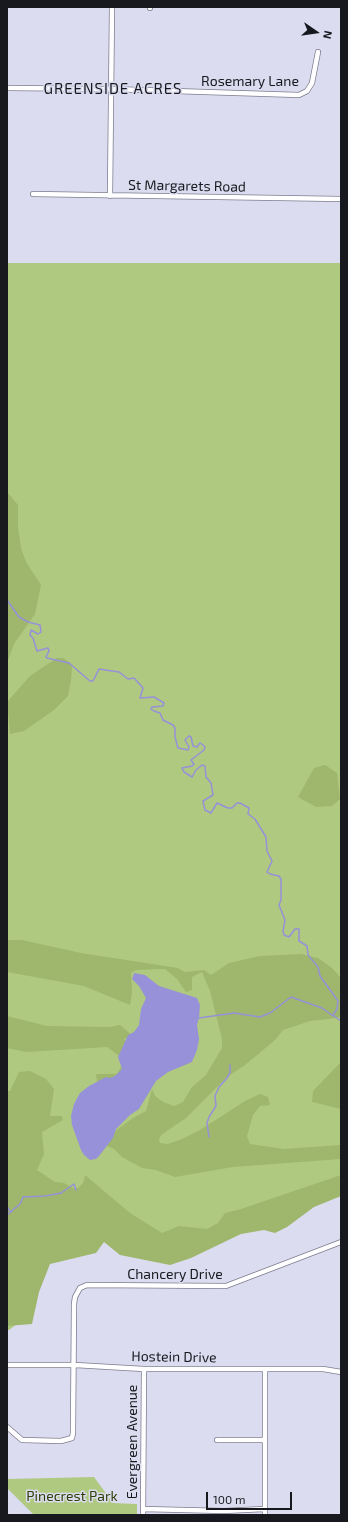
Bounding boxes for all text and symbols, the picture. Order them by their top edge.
north arrow [296,12,336,52]
text: N [321,29,335,40]
street label: Rosemary Lane [201,73,299,89]
district label: GREENSIDE ACRES [43,80,183,98]
street label: St Margarets Road [128,177,246,195]
street label: Chancery Drive [127,1266,223,1282]
street label: Hostein Drive [131,1348,217,1366]
street label: Evergreen Avenue [124,1385,140,1499]
scale bar [208,1484,294,1510]
park label: Pinecrest Park [26,1488,118,1504]
text: 100 m [213,1492,245,1506]

